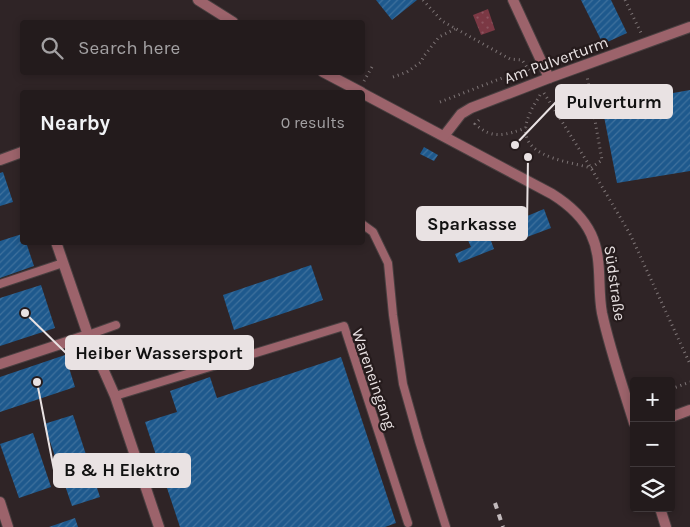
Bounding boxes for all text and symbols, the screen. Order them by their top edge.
search box [20,20,365,75]
street label: Am Pulverturm [501,32,611,88]
icon: search [38,34,66,62]
text: Search here [78,37,180,59]
callout: Pulverturm [556,85,672,118]
text: Pulverturm [566,91,662,113]
text: Nearby [40,111,110,135]
text: 0 results [281,113,345,132]
callout: Sparkasse [417,207,527,240]
text: Sparkasse [427,213,517,235]
street label: Südstraße [600,244,630,322]
street label: Wareneingang [348,326,400,432]
callout: Heiber Wassersport [66,336,253,369]
text: Heiber Wassersport [75,342,243,364]
map controls [630,377,675,512]
button: + [630,377,675,422]
button: − [630,422,675,467]
callout: B & H Elektro [54,454,190,487]
text: B & H Elektro [64,459,180,481]
button: layers [630,467,675,512]

